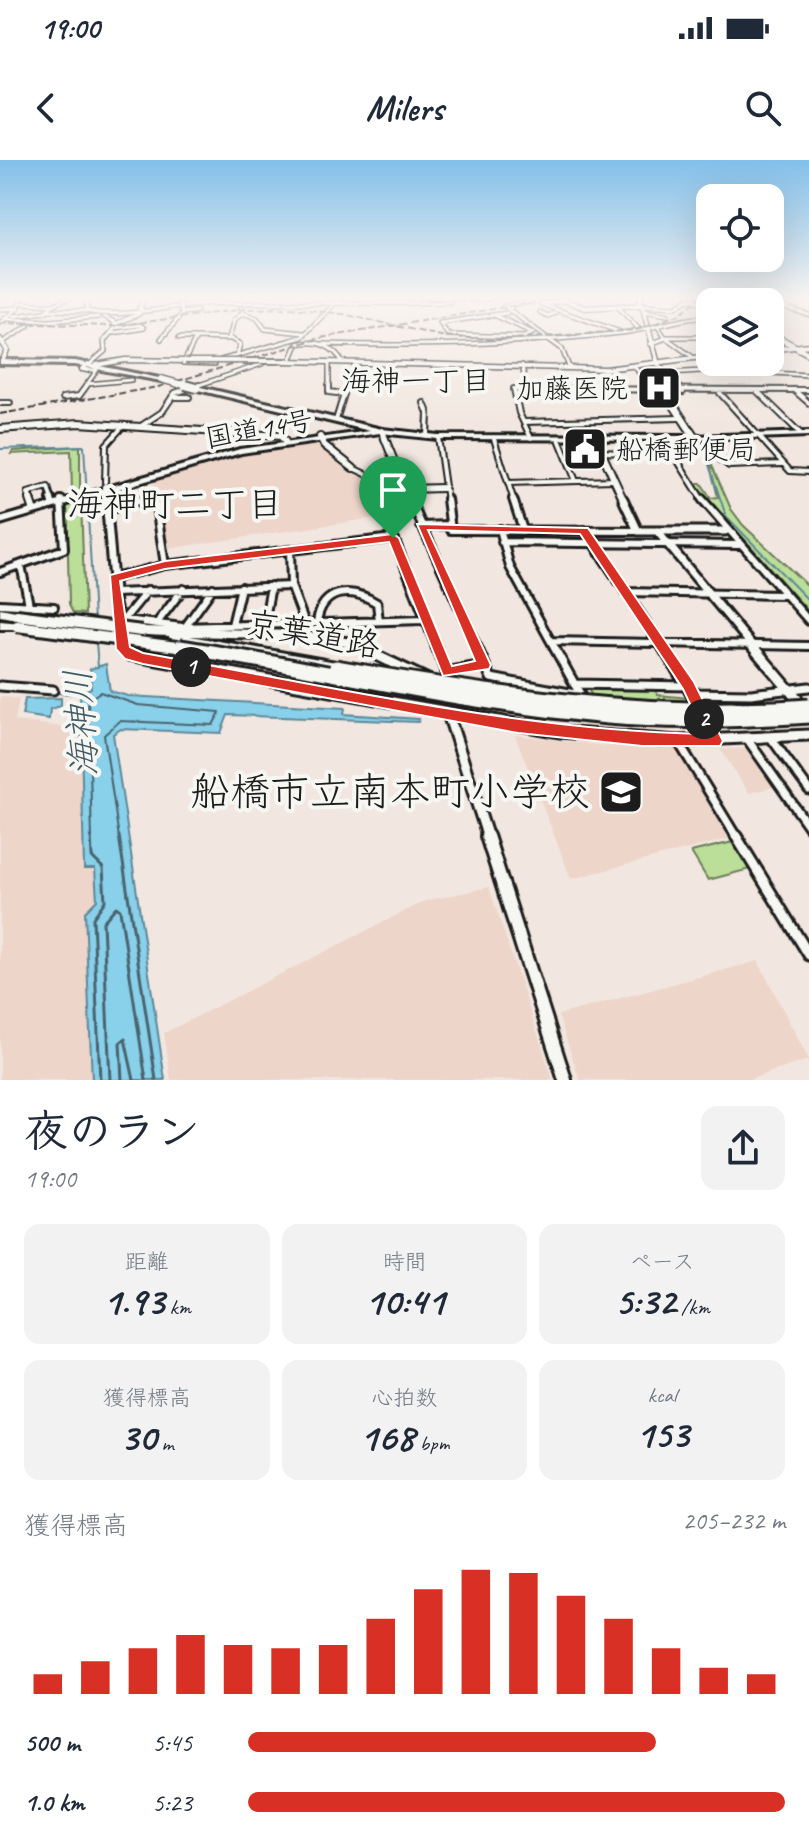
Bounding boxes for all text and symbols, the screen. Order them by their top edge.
text: 19:00 [40,9,100,47]
text: Milers [366,85,443,131]
icon: back [24,86,68,130]
icon: search [741,86,785,130]
map controls [696,184,784,376]
button: locate [696,184,784,272]
button: layers [696,288,784,376]
district label: 海神一丁目 [341,362,491,400]
hospital icon: 加藤医院 [635,364,683,412]
place label: 加藤医院 [516,371,628,406]
street label: 国道14号 [202,402,316,456]
public building icon: 船橋郵便局 [561,425,609,473]
place label: 船橋郵便局 [616,432,756,467]
pin [359,456,427,538]
icon: arrive [371,468,415,512]
district label: 海神町二丁目 [67,481,283,527]
street label: 京葉道路 [242,601,384,667]
pin: 1 [171,647,211,687]
text: 1 [186,653,196,681]
water label: 海神川 [54,668,108,778]
pin: 2 [684,699,724,739]
text: 2 [699,705,709,733]
place label: 船橋市立南本町小学校 [190,767,590,817]
school or university icon: 船橋市立南本町小学校 [597,768,645,816]
text: 夜のラン [24,1104,200,1159]
button: share [701,1106,785,1190]
text: 19:00 [24,1162,76,1195]
text: 距離 [125,1248,169,1276]
text: 時間 [382,1248,427,1276]
text: ペース [630,1248,695,1276]
text: 1.93 [103,1276,164,1326]
text: 10:41 [365,1276,444,1326]
text: 5:32 [614,1276,676,1326]
text: km [164,1293,191,1321]
text: /km [676,1293,710,1321]
text: kcal [648,1381,677,1409]
text: 獲得標高 [103,1384,191,1412]
text: 心拍数 [371,1384,438,1412]
text: 153 [635,1409,689,1459]
text: 30 [120,1412,156,1462]
text: 168 [359,1412,414,1462]
text: m [156,1429,174,1457]
text: bpm [414,1429,450,1457]
text: 205–232 m [682,1504,785,1537]
text: 獲得標高 [24,1509,128,1542]
text: 500 m [24,1726,80,1759]
text: 5:45 [152,1726,192,1759]
text: 1.0 km [24,1786,84,1819]
text: 5:23 [152,1786,192,1819]

